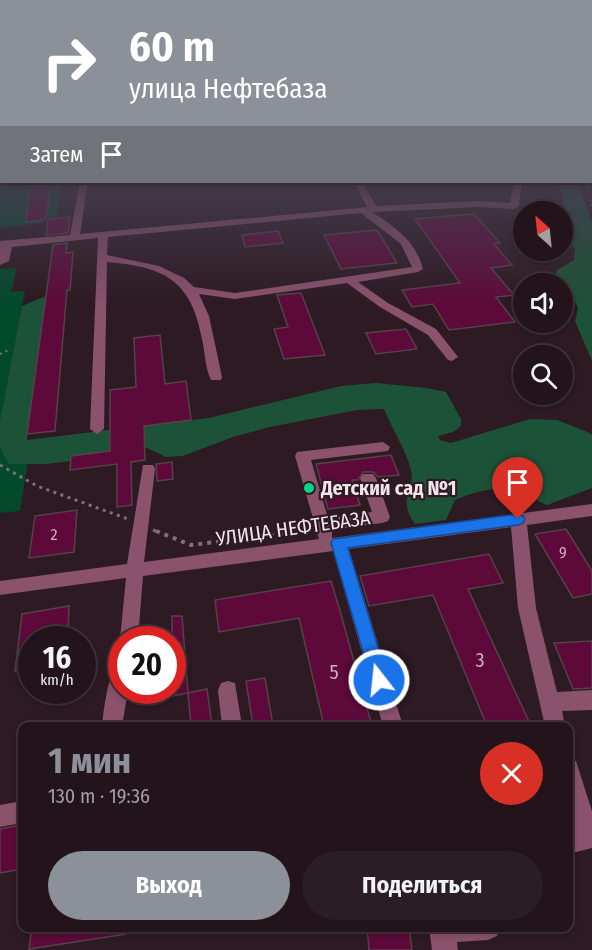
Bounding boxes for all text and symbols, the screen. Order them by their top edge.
text: 60 m [129,22,215,72]
icon: right [30,24,108,102]
text: улица Нефтебаза [129,73,327,105]
icon: arrive [95,138,128,171]
text: Затем [30,141,83,168]
north arrow [513,201,573,261]
map controls [513,201,573,405]
button: sound [513,273,573,333]
button: search [513,345,573,405]
pin [492,457,543,519]
icon: arrive [501,466,534,499]
place label: Детский сад №1 [320,476,456,500]
marker: Детский сад №1 [302,481,316,495]
street label: УЛИЦА НЕФТЕБАЗА [214,505,372,551]
house number: 2 [50,525,58,544]
house number: 9 [559,543,567,562]
speed limit sign: 20 [108,626,186,704]
text: 16 [43,640,71,676]
position arrow [347,648,411,712]
house number: 3 [475,648,485,672]
house number: 5 [329,660,339,684]
text: km/h [40,671,74,689]
text: 1 мин [48,739,131,783]
button: close [480,742,543,805]
text: 130 m · 19:36 [48,784,150,808]
button: Выход [48,851,290,920]
button: Поделиться [302,851,543,920]

